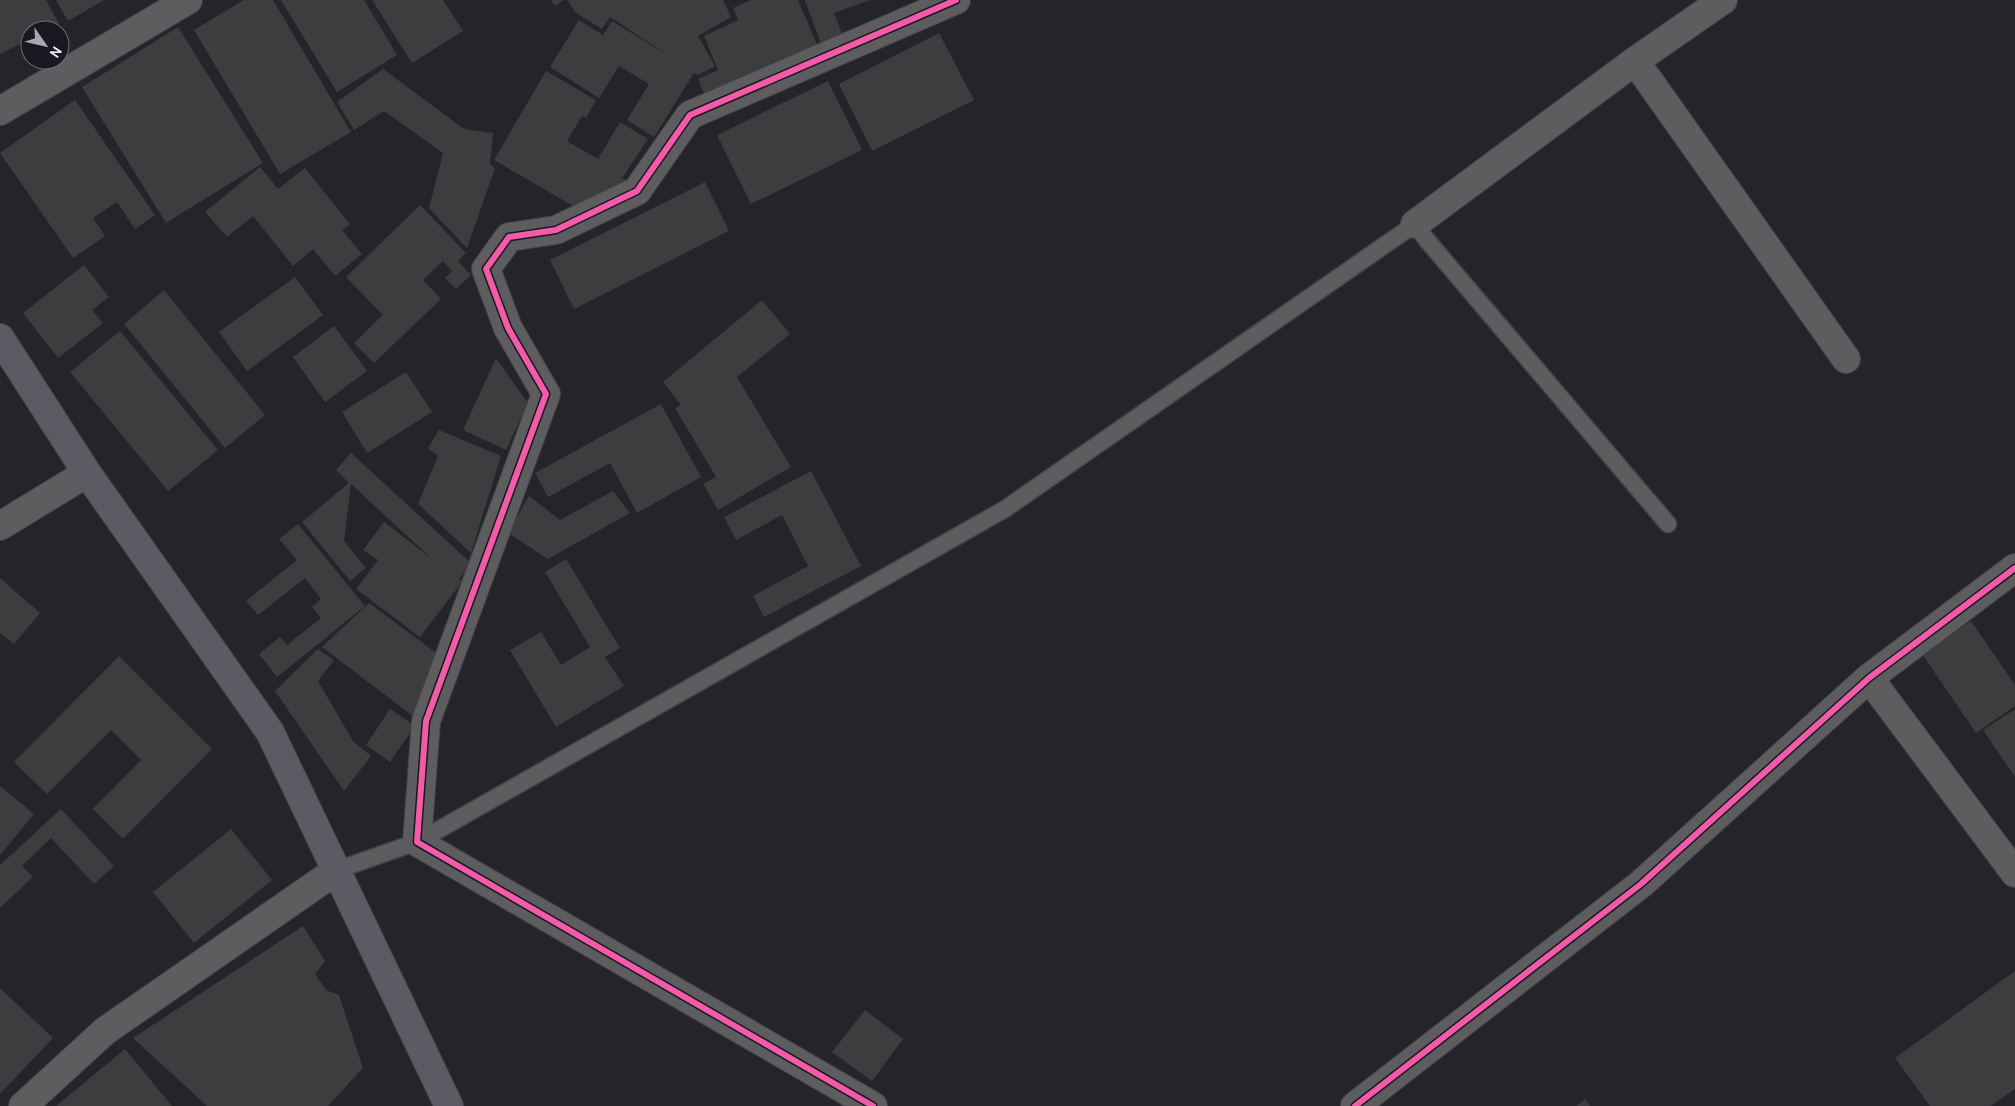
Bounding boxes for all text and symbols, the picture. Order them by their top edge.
north arrow [20,20,70,70]
text: N [46,43,66,61]

